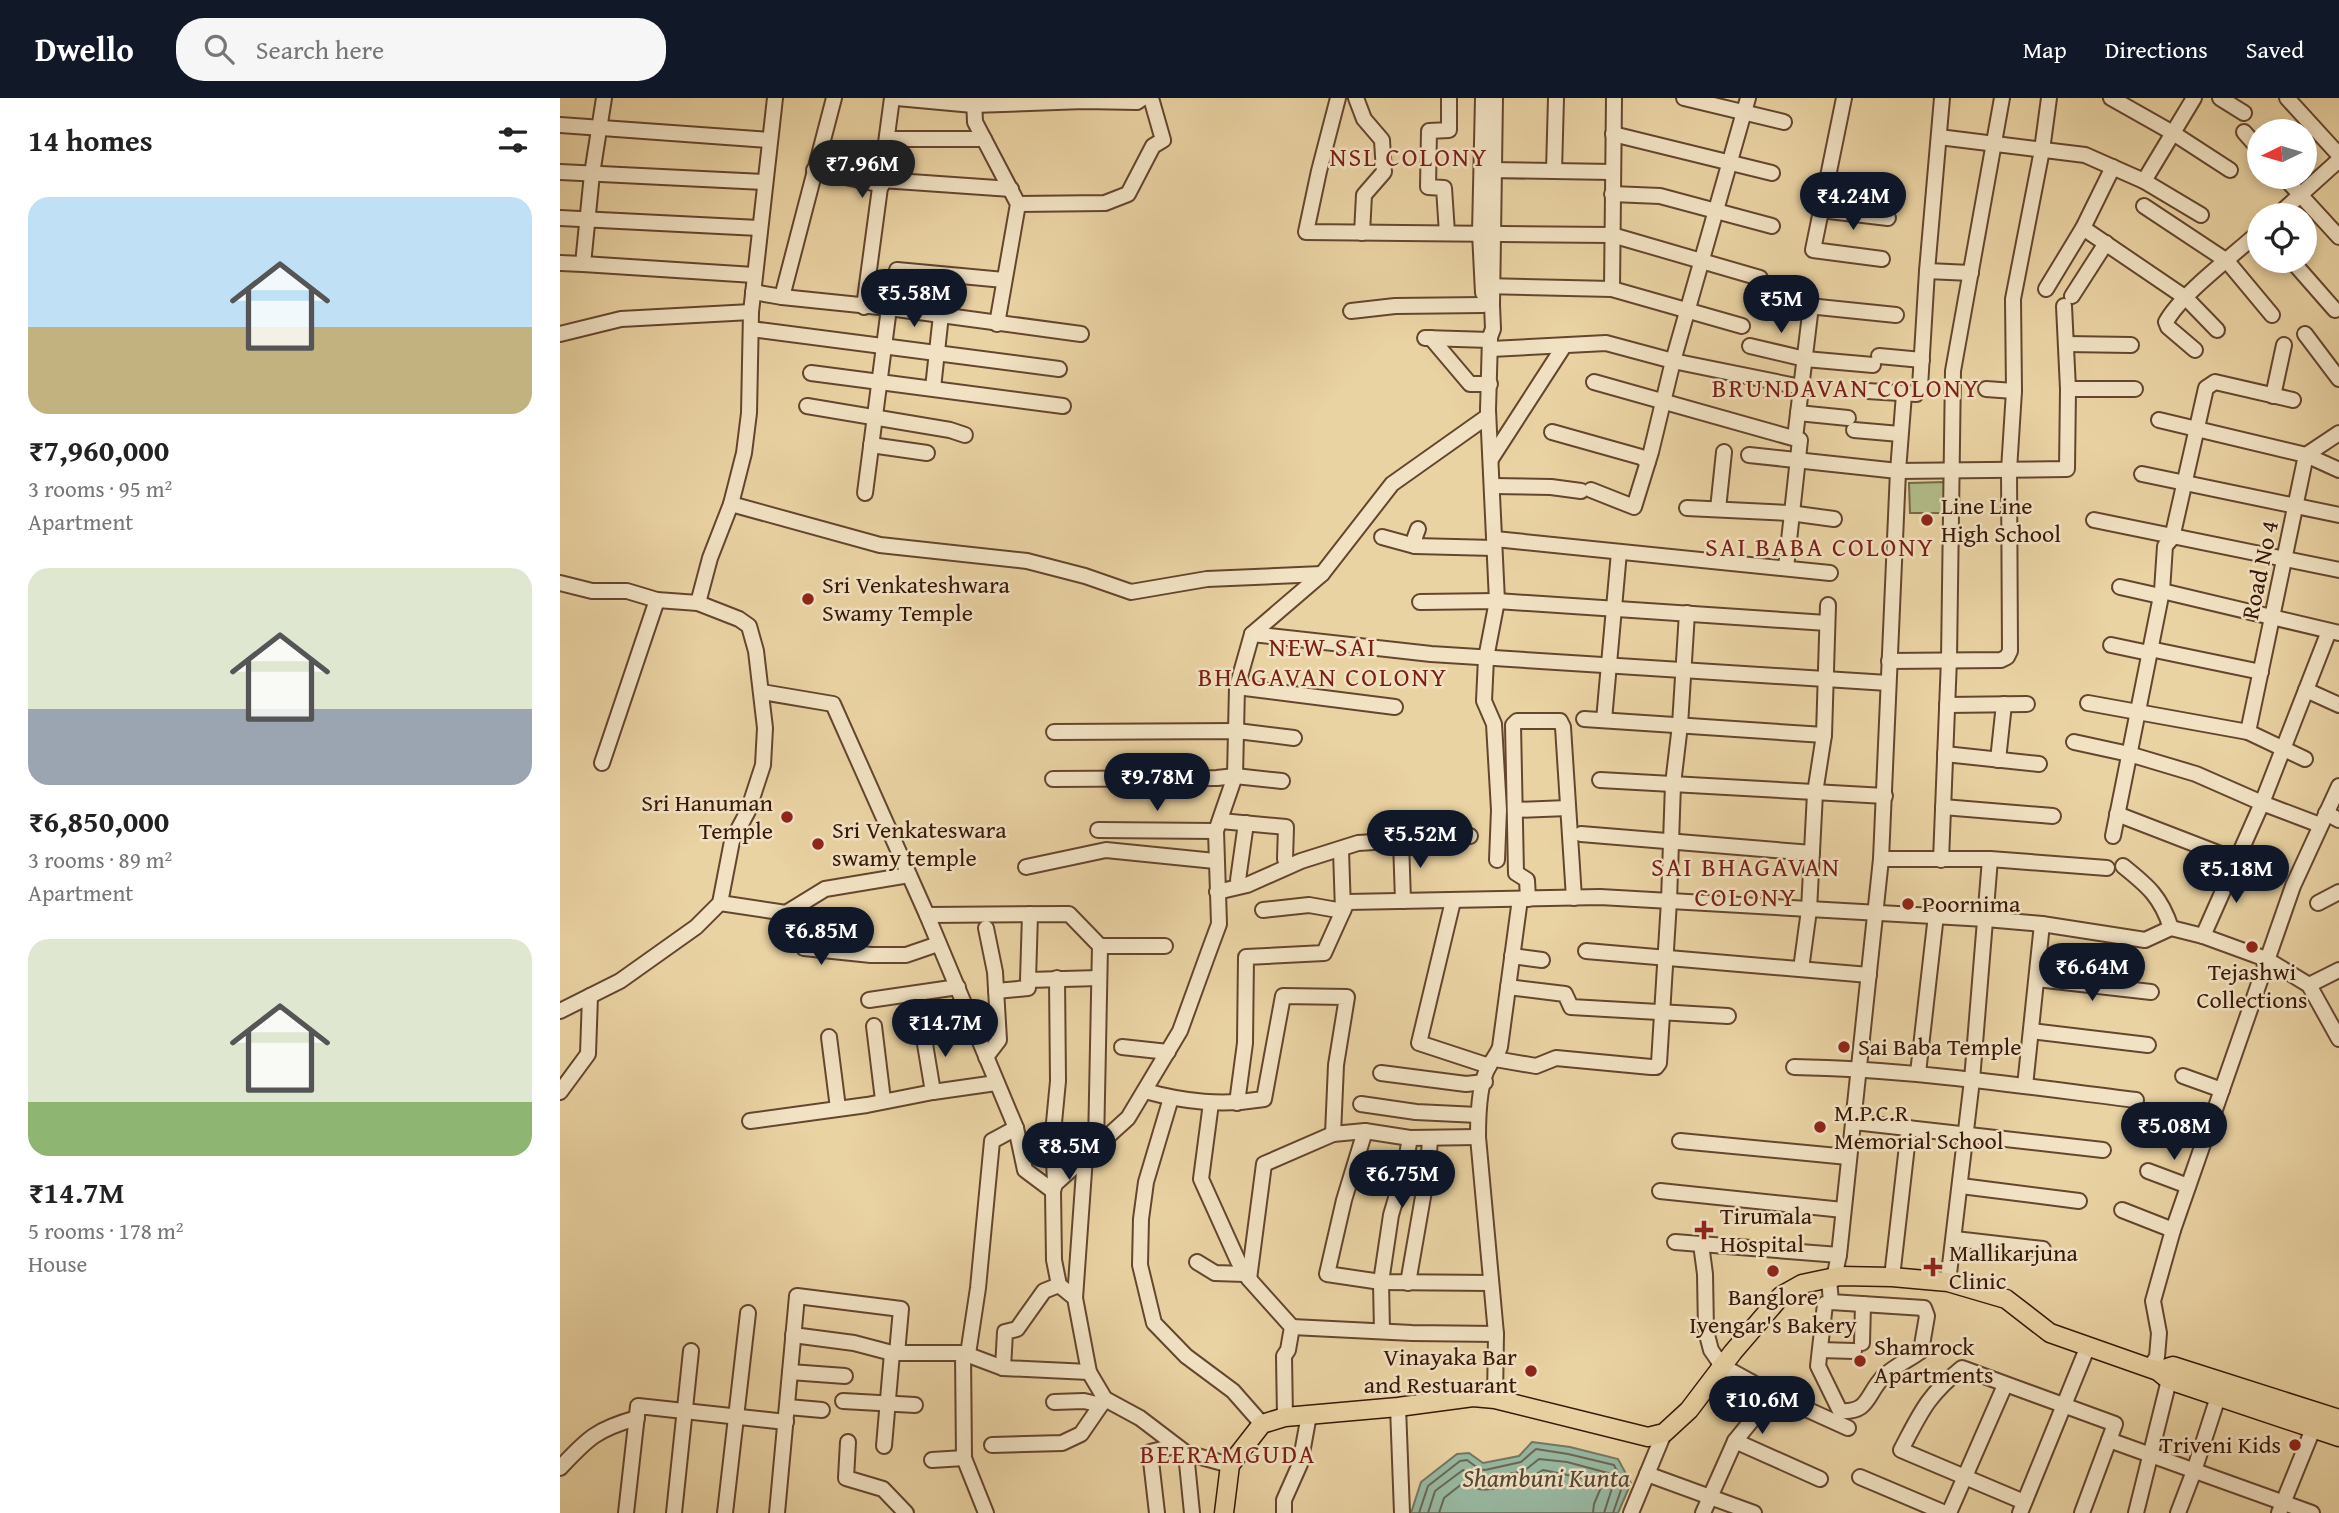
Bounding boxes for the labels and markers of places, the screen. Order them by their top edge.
pin: ₹7.96M [805,140,919,200]
pin: ₹4.24M [1796,172,1910,232]
pin: ₹5.58M [857,270,971,329]
pin: ₹5M [1747,275,1815,335]
place label: Line Line High School [1941,488,2061,551]
marker: Line Line High School [1919,512,1935,528]
place label: Sri Venkateshwara Swamy Temple [822,567,1011,630]
marker: Sri Venkateshwara Swamy Temple [800,591,816,607]
pin: ₹9.78M [1100,754,1214,813]
place label: Sri Hanuman Temple [641,785,774,848]
marker: Sri Hanuman Temple [779,809,795,825]
pin: ₹5.52M [1363,810,1477,870]
place label: Sri Venkateswara swamy temple [832,812,1007,875]
marker: Sri Venkateswara swamy temple [810,836,826,852]
pin: ₹5.18M [2179,846,2293,905]
place label: Poornima [1922,886,2021,921]
marker: Poornima [1900,896,1916,912]
pin: ₹6.85M [764,908,878,967]
marker: Tejashwi Collections [2244,939,2260,955]
pin: ₹6.64M [2035,944,2149,1003]
place label: Tejashwi Collections [2196,954,2308,1017]
pin: ₹14.7M [888,1000,1002,1059]
place label: Sai Baba Temple [1858,1029,2021,1064]
marker: Sai Baba Temple [1836,1039,1852,1055]
place label: M.P.C.R Memorial School [1834,1095,2004,1158]
pin: ₹5.08M [2117,1102,2231,1162]
marker: M.P.C.R Memorial School [1812,1119,1828,1135]
pin: ₹8.5M [1020,1122,1118,1182]
pin: ₹6.75M [1345,1150,1459,1210]
place label: Tirumala Hospital [1720,1198,1813,1261]
marker: Tirumala Hospital [1694,1220,1714,1240]
place label: Mallikarjuna Clinic [1949,1235,2079,1298]
marker: Mallikarjuna Clinic [1923,1257,1943,1277]
marker: Banglore Iyengar's Bakery [1765,1263,1781,1279]
place label: Banglore Iyengar's Bakery [1689,1279,1857,1342]
place label: Shamrock Apartments [1874,1329,1994,1392]
place label: Vinayaka Bar and Restuarant [1364,1339,1518,1402]
marker: Shamrock Apartments [1852,1353,1868,1369]
marker: Vinayaka Bar and Restuarant [1523,1363,1539,1379]
pin: ₹10.6M [1705,1376,1819,1436]
place label: Triveni Kids [2160,1427,2281,1462]
marker: Triveni Kids [2287,1437,2303,1453]

